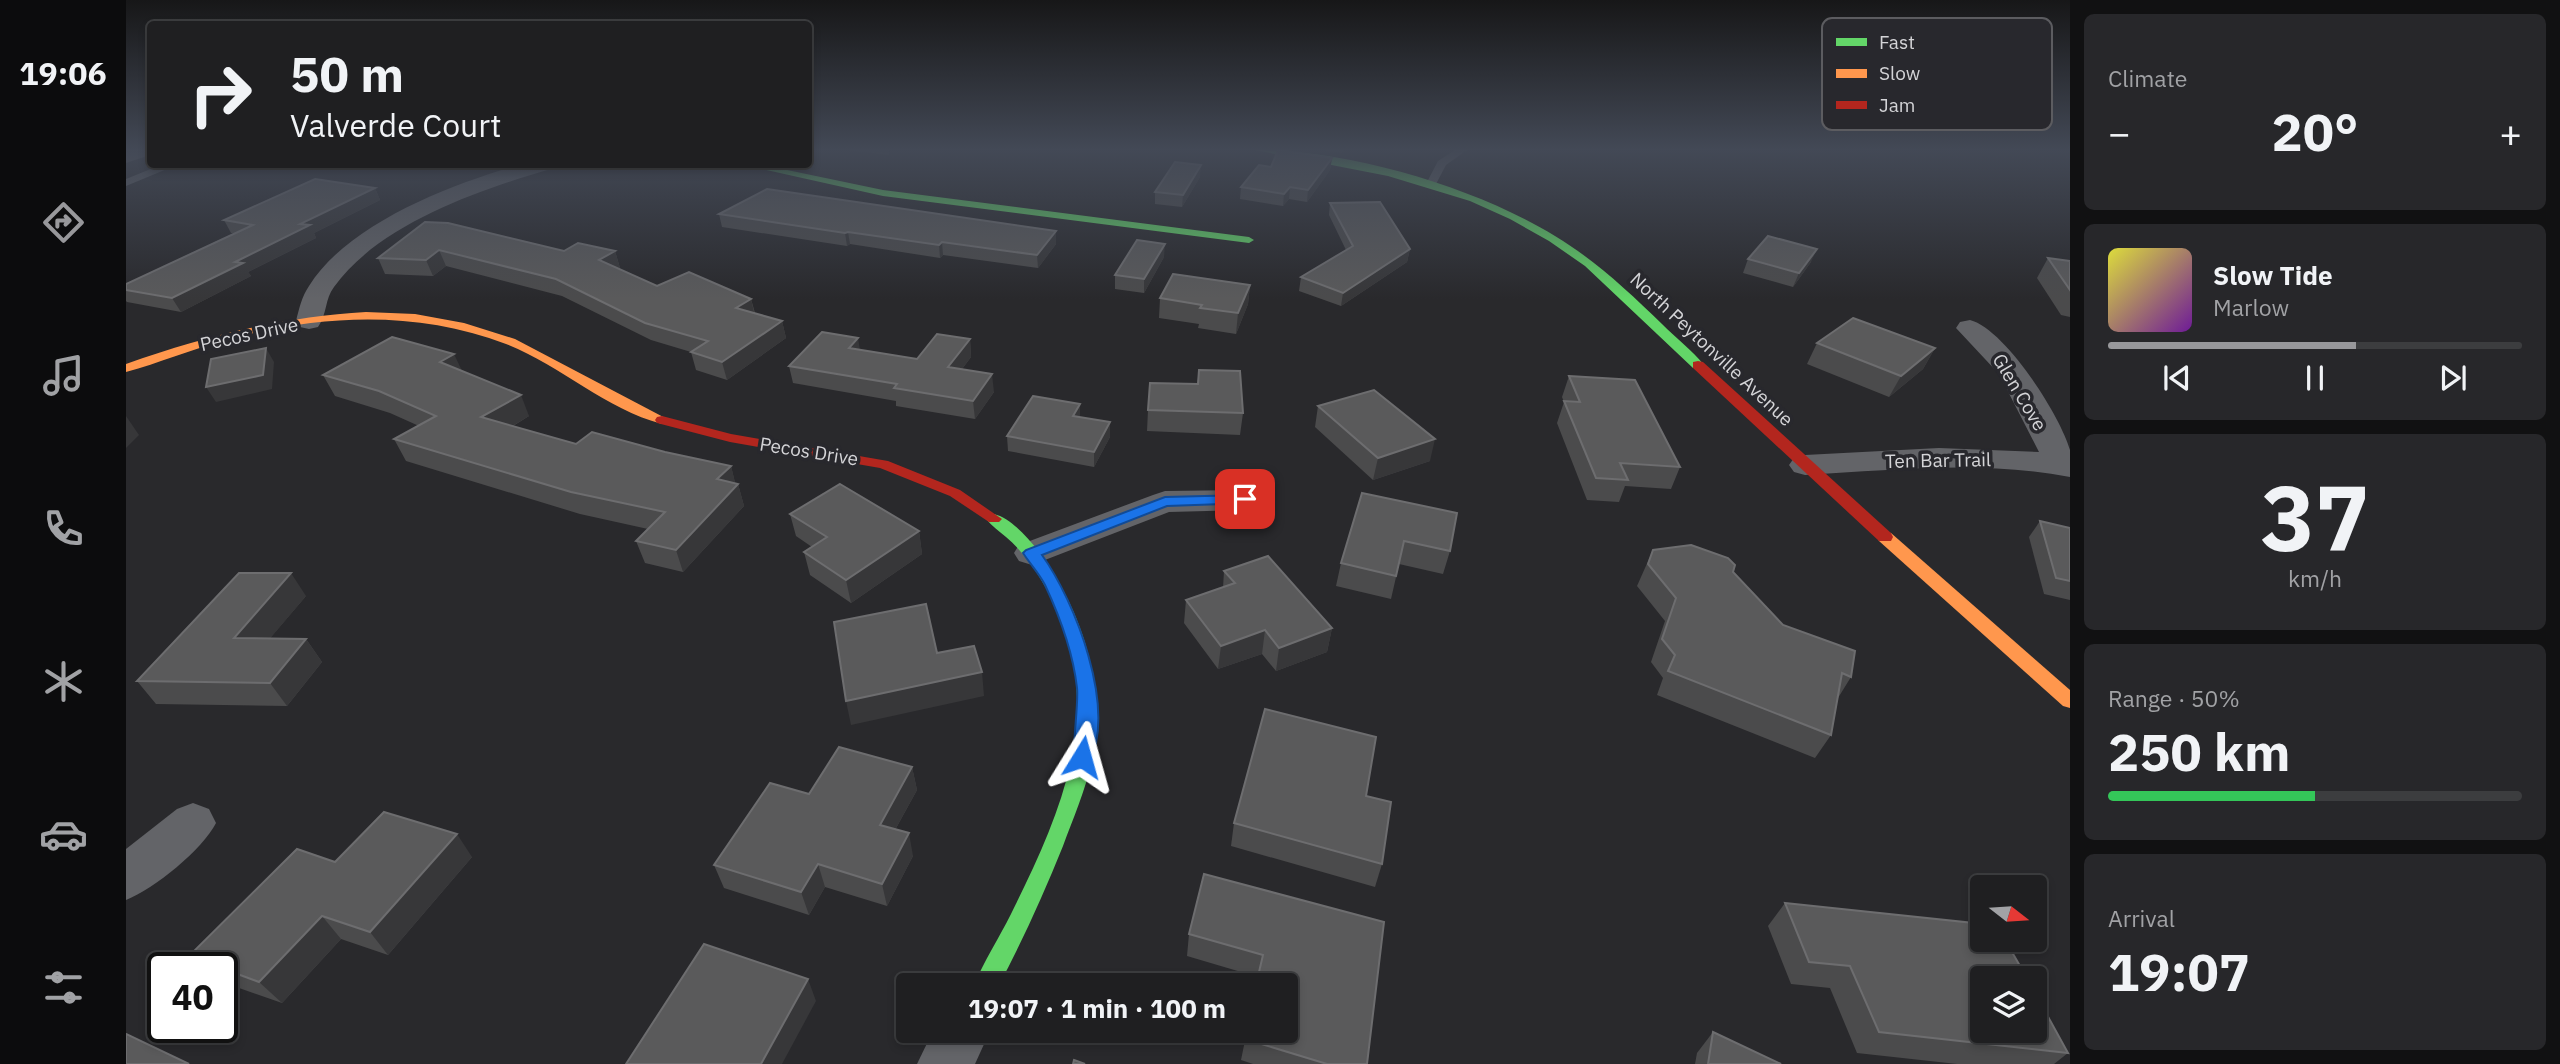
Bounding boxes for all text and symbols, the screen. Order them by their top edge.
legend [1822,18,2052,130]
text: Fast [1879,30,1915,54]
text: 50 m [290,42,404,105]
icon: right [175,49,266,140]
text: 19:06 [19,52,107,94]
text: Slow [1879,61,1920,85]
text: Climate [2108,63,2187,93]
text: Jam [1879,93,1915,117]
text: 20° [2272,98,2358,165]
text: Valverde Court [290,104,501,146]
text: − [2108,108,2131,157]
text: + [2499,108,2522,157]
icon: directions [39,198,88,247]
text: Slow Tide [2213,258,2333,292]
street label: North Peytonville Avenue [1625,267,1799,431]
text: Marlow [2213,292,2289,322]
street label: Pecos Drive [198,312,300,356]
street label: Glen Cove [1988,349,2052,435]
icon: music [39,351,88,400]
icon: previous [2158,359,2196,397]
icon: pause [2296,359,2334,397]
icon: next [2434,359,2472,397]
street label: Pecos Drive [758,431,860,471]
street label: Ten Bar Trail [1885,447,1991,473]
text: 37 [2260,458,2370,576]
pin [1215,469,1275,529]
icon: arrive [1226,480,1264,518]
icon: phone [39,504,88,553]
text: km/h [2288,563,2342,593]
icon: climate [39,657,88,706]
text: Range · 50% [2108,683,2240,713]
text: 250 km [2108,718,2290,785]
position arrow [1045,720,1119,794]
icon: car [39,810,88,859]
north arrow [1970,875,2048,952]
map controls [1970,875,2047,1043]
text: Arrival [2108,903,2175,933]
text: 19:07 [2108,938,2250,1005]
speed limit sign: 40 [147,952,238,1043]
icon: filters [39,963,88,1012]
button: layers [1970,966,2047,1043]
text: 19:07 · 1 min · 100 m [968,991,1226,1025]

